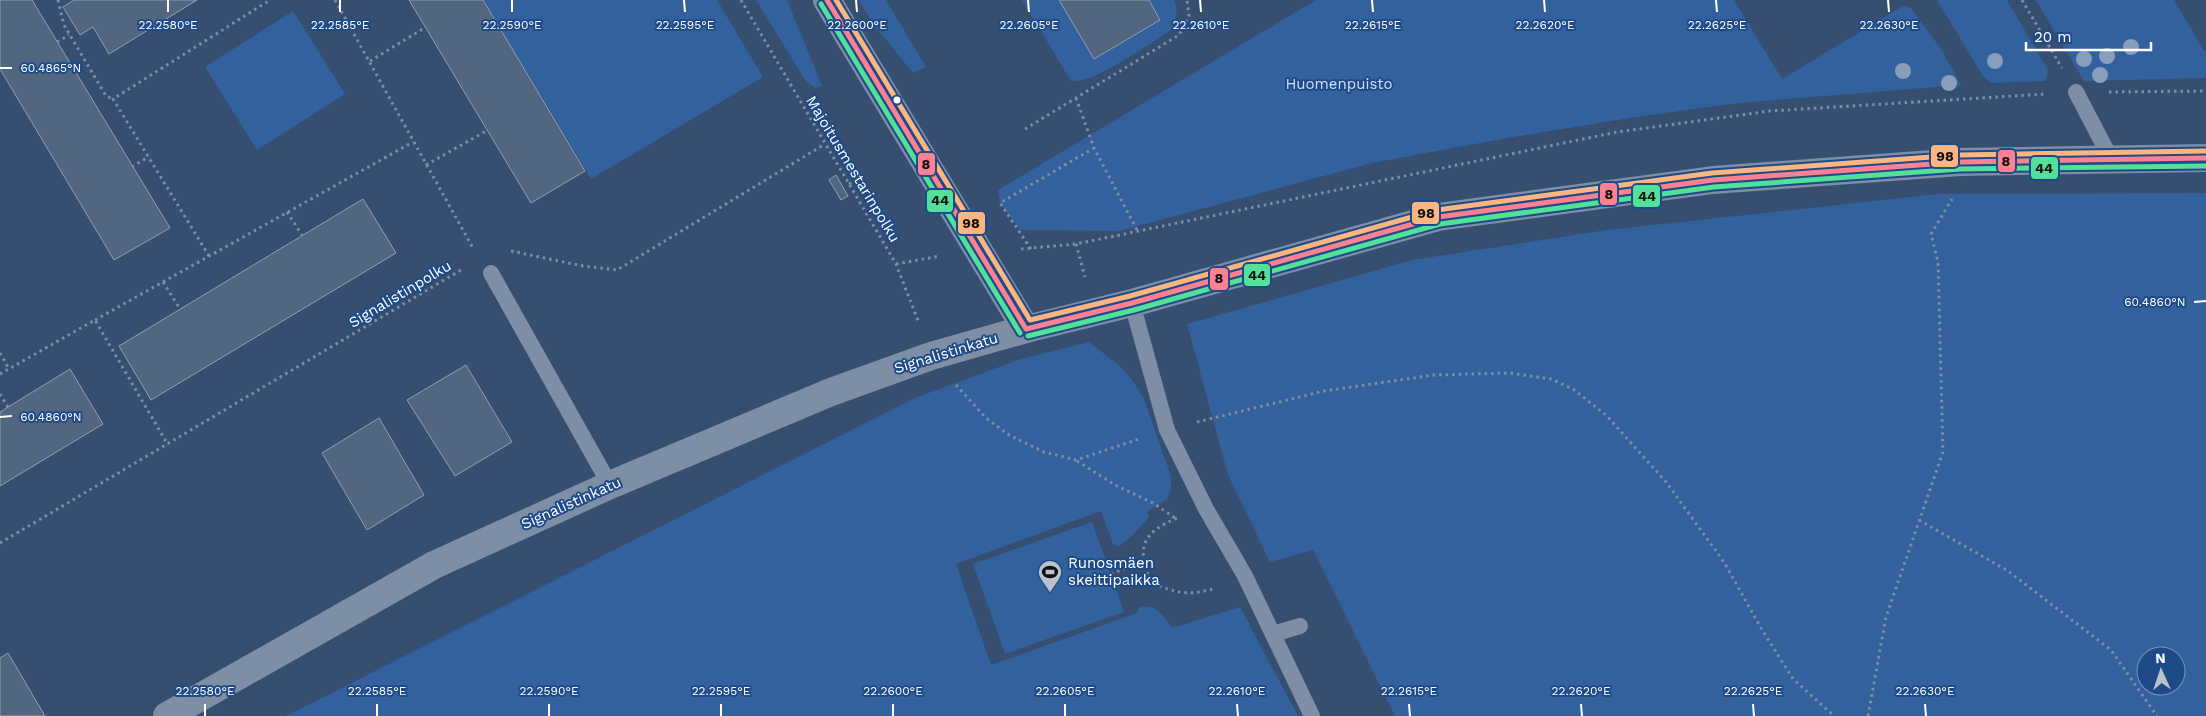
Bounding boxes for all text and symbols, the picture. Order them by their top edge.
text: 22.2580°E [138,18,198,32]
text: 22.2585°E [311,18,370,32]
text: 22.2590°E [482,18,542,32]
text: 22.2595°E [656,18,715,32]
text: 22.2600°E [827,18,887,32]
text: 22.2605°E [999,18,1059,32]
text: 22.2610°E [1173,18,1230,32]
text: 22.2615°E [1345,18,1401,32]
text: 22.2620°E [1515,18,1575,32]
text: 22.2625°E [1688,18,1747,32]
text: 22.2630°E [1859,18,1919,32]
scale bar [2026,20,2151,52]
text: 20 m [2034,28,2072,46]
text: 60.4865°N [21,61,81,75]
park label: Huomenpuisto [1285,75,1393,93]
street label: Majoitusmestarinpolku [802,93,904,245]
unlabelled marker [892,95,902,105]
line badge: 98 [1930,144,1959,168]
text: 98 [1936,148,1954,164]
line badge: 8 [1997,149,2016,173]
line badge: 8 [917,152,936,176]
text: 8 [2002,153,2011,169]
text: 8 [922,156,931,172]
line badge: 44 [2030,156,2059,180]
text: 44 [2035,160,2053,176]
line badge: 8 [1599,182,1618,206]
line badge: 44 [1632,184,1661,208]
text: 8 [1605,186,1614,202]
text: 44 [1638,188,1656,204]
line badge: 44 [926,189,954,213]
text: 44 [931,192,949,208]
line badge: 98 [1411,201,1440,225]
text: 98 [1417,205,1435,221]
line badge: 98 [957,211,986,235]
text: 98 [962,215,980,231]
street label: Signalistinpolku [346,256,454,332]
line badge: 44 [1243,263,1271,287]
line badge: 8 [1209,267,1229,291]
text: 44 [1248,267,1266,283]
text: 8 [1215,270,1224,286]
text: 60.4860°N [2124,295,2186,309]
street label: Signalistinkatu [892,329,1000,377]
text: 60.4860°N [20,410,82,424]
street label: Signalistinkatu [518,473,624,533]
place label: Runosmäen skeittipaikka [1068,554,1160,589]
sports icon: Runosmäen skeittipaikka [1037,559,1063,593]
north arrow [2136,646,2186,696]
text: N [2155,650,2166,666]
text: 22.2580°E [175,684,235,698]
text: 22.2585°E [348,684,407,698]
text: 22.2590°E [519,684,579,698]
text: 22.2595°E [692,684,751,698]
text: 22.2600°E [863,684,923,698]
text: 22.2605°E [1035,684,1095,698]
text: 22.2610°E [1209,684,1266,698]
text: 22.2615°E [1381,684,1437,698]
text: 22.2620°E [1551,684,1611,698]
text: 22.2625°E [1724,684,1783,698]
text: 22.2630°E [1895,684,1955,698]

